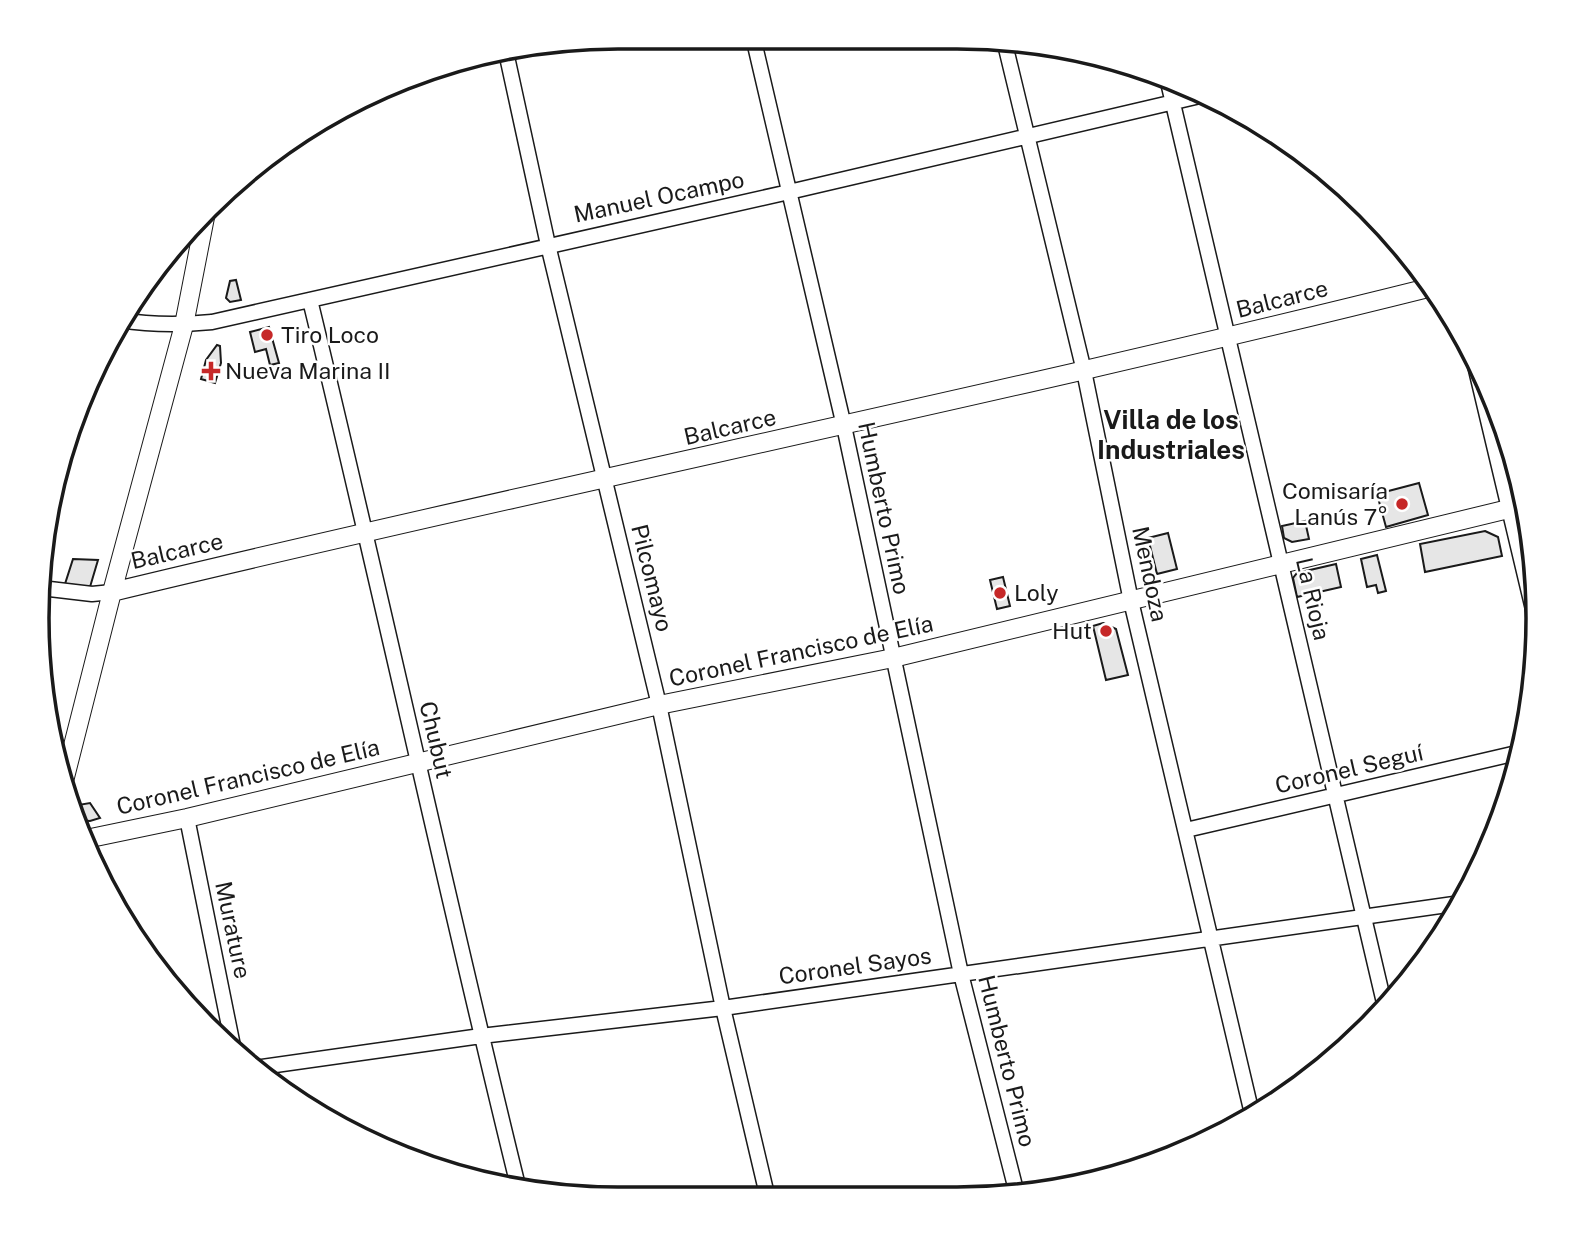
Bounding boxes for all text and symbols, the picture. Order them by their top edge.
street label: Manuel Ocampo [571,165,747,228]
street label: Balcarce [1233,274,1331,323]
place label: Tiro Loco [281,321,379,348]
marker: Tiro Loco [259,327,275,343]
place label: Nueva Marina II [225,357,391,384]
marker: Nueva Marina II [203,363,219,379]
street label: Balcarce [681,403,779,450]
district label: Villa de los Industriales [1097,404,1245,465]
street label: Humberto Primo [853,419,916,597]
place label: Comisaría Lanús 7° [1282,477,1388,530]
marker: Comisaría Lanús 7° [1394,496,1410,512]
street label: Pilcomayo [626,521,679,634]
street label: Mendoza [1127,524,1174,624]
street label: Balcarce [128,527,226,574]
street label: La Rioja [1291,555,1336,643]
place label: Loly [1014,579,1059,606]
marker: Loly [992,585,1008,601]
street label: Coronel Francisco de Elía [666,609,935,692]
place label: Hut [1052,617,1092,644]
marker: Hut [1098,623,1114,639]
street label: Chubut [414,699,458,781]
street label: Coronel Francisco de Elía [114,733,382,820]
street label: Coronel Seguí [1272,738,1426,799]
street label: Murature [210,879,257,981]
street label: Coronel Sayos [777,941,933,990]
street label: Humberto Primo [973,972,1042,1149]

